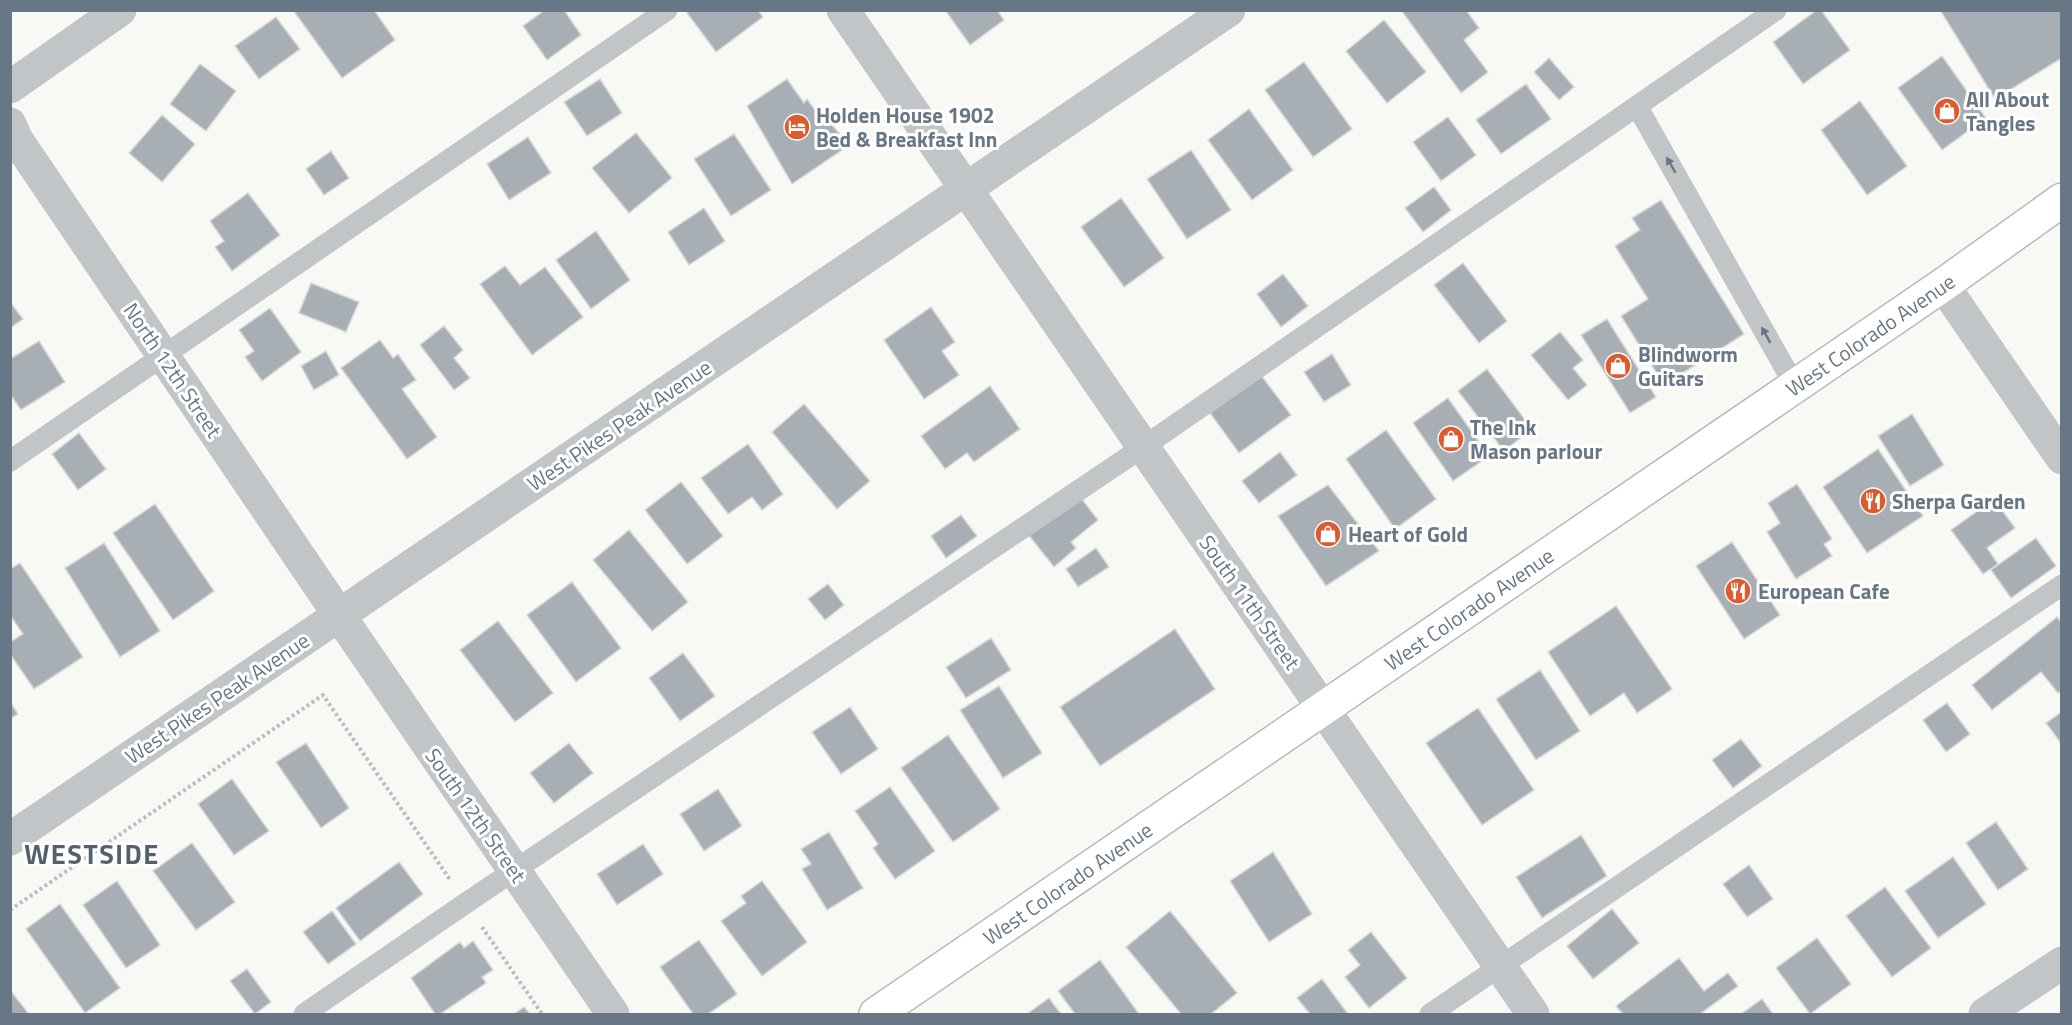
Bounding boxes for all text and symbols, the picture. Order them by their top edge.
place label: All About Tangles [1966,83,2049,139]
shop icon: All About Tangles [1932,96,1962,126]
place label: Holden House 1902 Bed & Breakfast Inn [816,99,997,155]
hotel icon: Holden House 1902 Bed & Breakfast Inn [782,112,812,142]
one-way arrow [1665,157,1676,173]
street label: West Colorado Avenue [1779,265,1962,404]
street label: North 12th Street [116,296,230,444]
one-way arrow [1761,327,1772,343]
place label: Blindworm Guitars [1638,338,1738,394]
street label: West Pikes Peak Avenue [520,351,718,499]
shop icon: Blindworm Guitars [1603,351,1633,381]
place label: The Ink Mason parlour [1470,411,1602,467]
shop icon: The Ink Mason parlour [1436,424,1466,454]
place label: Sherpa Garden [1892,485,2026,517]
restaurant icon: Sherpa Garden [1858,486,1888,516]
place label: Heart of Gold [1348,518,1468,550]
shop icon: Heart of Gold [1313,519,1343,549]
street label: South 11th Street [1192,528,1309,676]
street label: West Colorado Avenue [1378,540,1560,678]
place label: European Cafe [1758,575,1890,607]
restaurant icon: European Cafe [1723,576,1753,606]
street label: West Pikes Peak Avenue [118,624,316,772]
street label: South 12th Street [418,741,535,889]
street label: West Colorado Avenue [976,814,1159,953]
district label: WESTSIDE [24,833,160,874]

